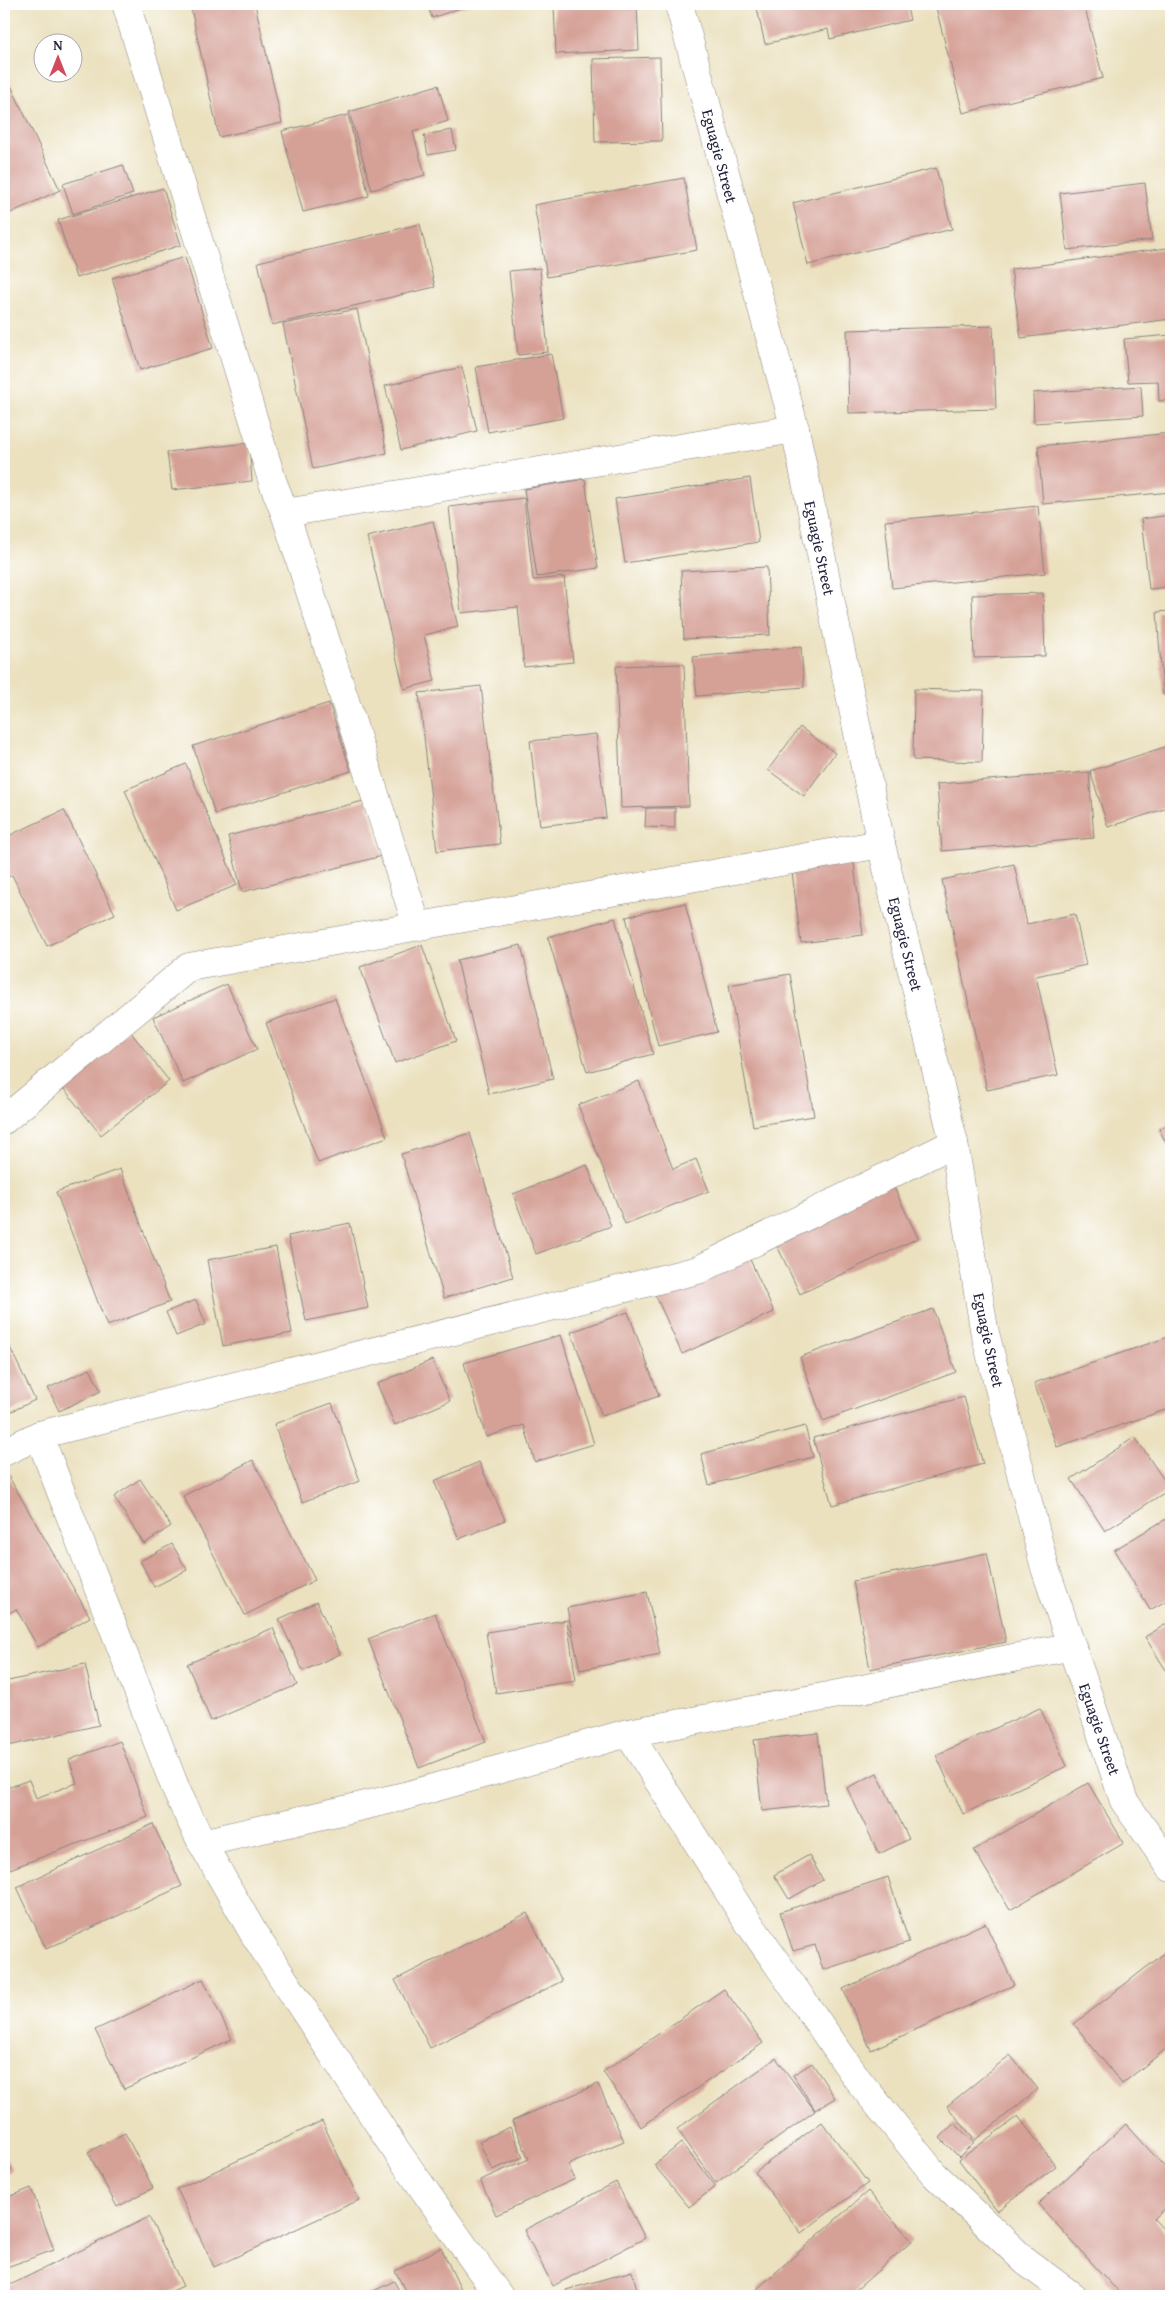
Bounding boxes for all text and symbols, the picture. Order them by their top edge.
north arrow [32,32,82,82]
text: N [53,35,63,55]
street label: Eguagie Street [696,106,744,206]
street label: Eguagie Street [798,498,842,598]
street label: Eguagie Street [883,894,929,994]
street label: Eguagie Street [967,1290,1011,1390]
street label: Eguagie Street [1073,1680,1127,1779]

